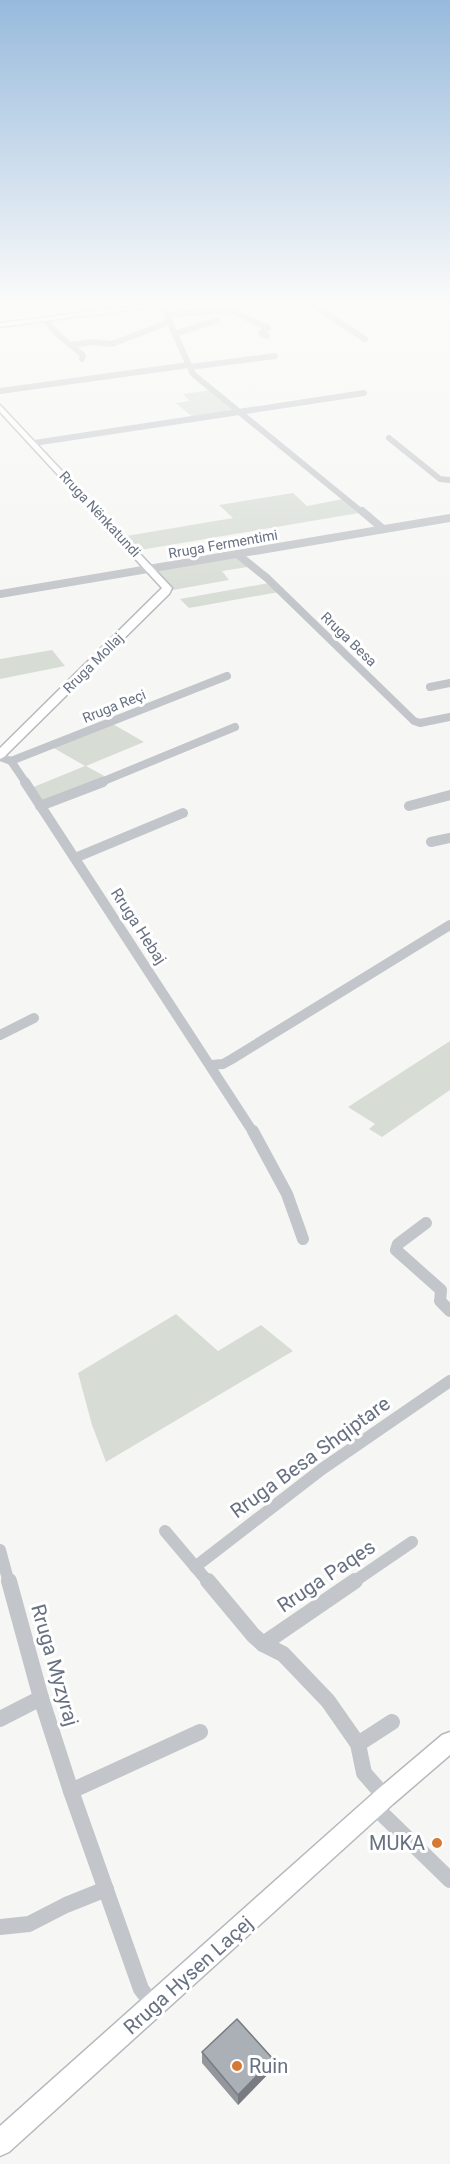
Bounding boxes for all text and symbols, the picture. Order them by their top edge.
street label: Rruga Nënkatundi [56,468,144,560]
street label: Rruga Fermentimi [167,526,279,562]
street label: Rruga Besa [318,609,380,669]
street label: Rruga Mollaj [60,630,126,696]
street label: Rruga Reçi [80,686,148,726]
street label: Rruga Hebaj [107,885,170,968]
street label: Rruga Besa Shqiptare [226,1391,394,1523]
street label: Rruga Paqes [272,1534,380,1618]
street label: Rruga Myzyraj [26,1601,84,1729]
place label: MUKA [369,1831,425,1855]
marker: MUKA [430,1836,444,1850]
street label: Rruga Hysen Laçej [119,1911,257,2039]
place label: Ruin [249,2054,288,2078]
marker: Ruin [230,2059,244,2073]

